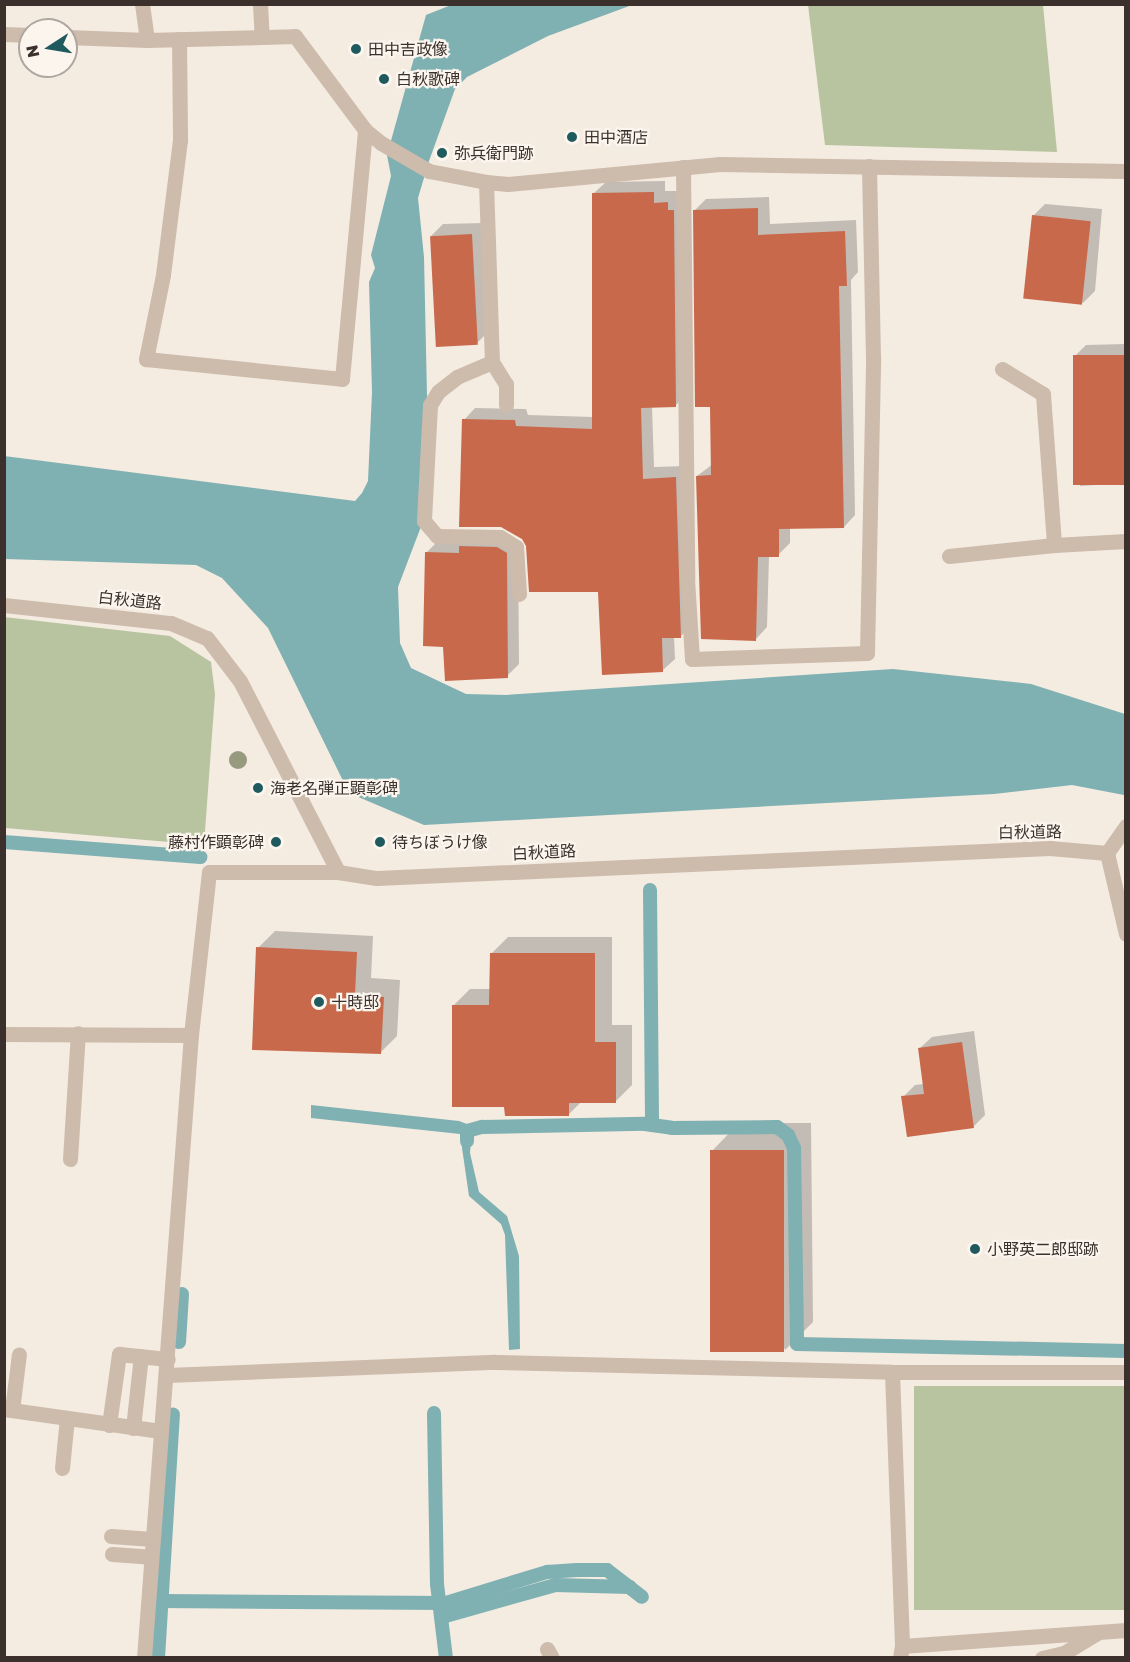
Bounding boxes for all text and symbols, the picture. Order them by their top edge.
north arrow [18,18,78,78]
place label: 田中吉政像 [368,39,448,59]
marker: 田中吉政像 [349,42,363,56]
text: N [21,43,43,59]
place label: 白秋歌碑 [396,69,460,89]
marker: 白秋歌碑 [377,72,391,86]
place label: 田中酒店 [584,127,648,147]
marker: 田中酒店 [565,130,579,144]
place label: 弥兵衛門跡 [454,143,534,163]
marker: 弥兵衛門跡 [435,146,449,160]
street label: 白秋道路 [97,587,163,613]
place label: 海老名弾正顕彰碑 [270,778,398,798]
marker: 海老名弾正顕彰碑 [251,781,265,795]
street label: 白秋道路 [998,822,1062,842]
place label: 藤村作顕彰碑 [168,832,264,852]
place label: 待ちぼうけ像 [392,832,488,852]
marker: 藤村作顕彰碑 [269,835,283,849]
marker: 待ちぼうけ像 [373,835,387,849]
street label: 白秋道路 [512,841,576,863]
place label: 十時邸 [331,992,379,1012]
marker: 十時邸 [312,995,326,1009]
place label: 小野英二郎邸跡 [987,1239,1099,1259]
marker: 小野英二郎邸跡 [968,1242,982,1256]

